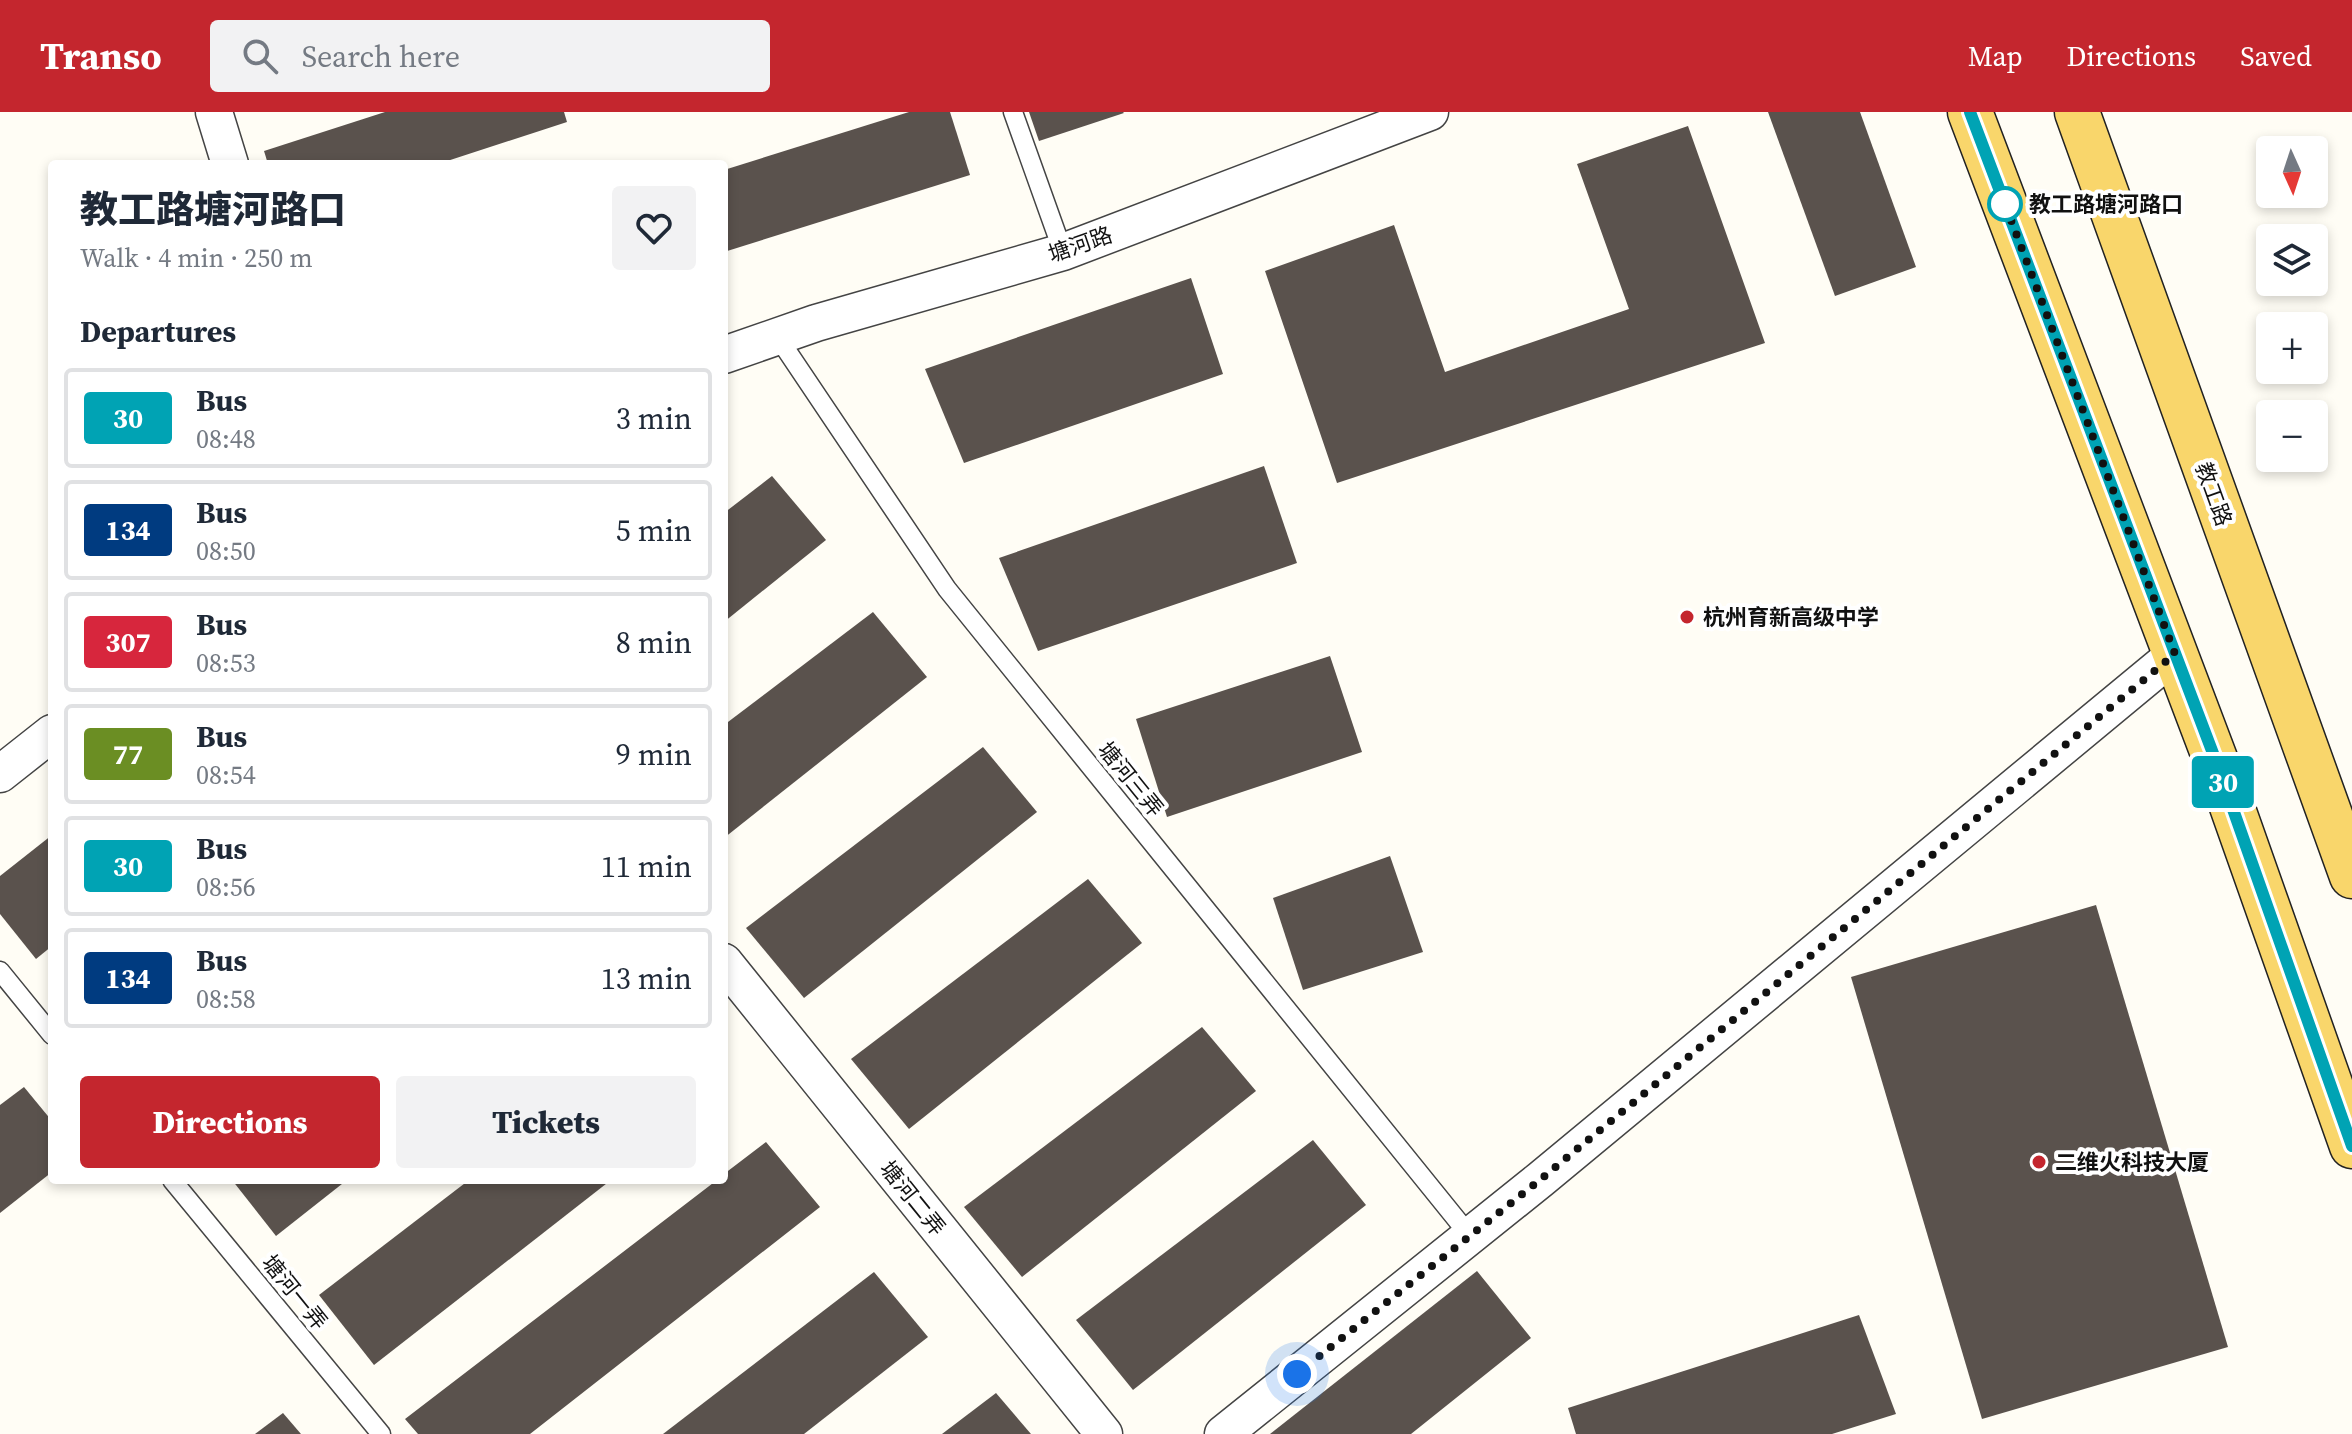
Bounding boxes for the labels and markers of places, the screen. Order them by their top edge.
marker: 教工路塘河路口 [1988,187,2022,221]
place label: 教工路塘河路口 [2029,189,2183,219]
place label: 杭州育新高级中学 [1703,602,1879,632]
marker: 杭州育新高级中学 [1678,608,1696,626]
place label: 二维火科技大厦 [2055,1147,2209,1177]
marker: 二维火科技大厦 [2030,1153,2048,1171]

